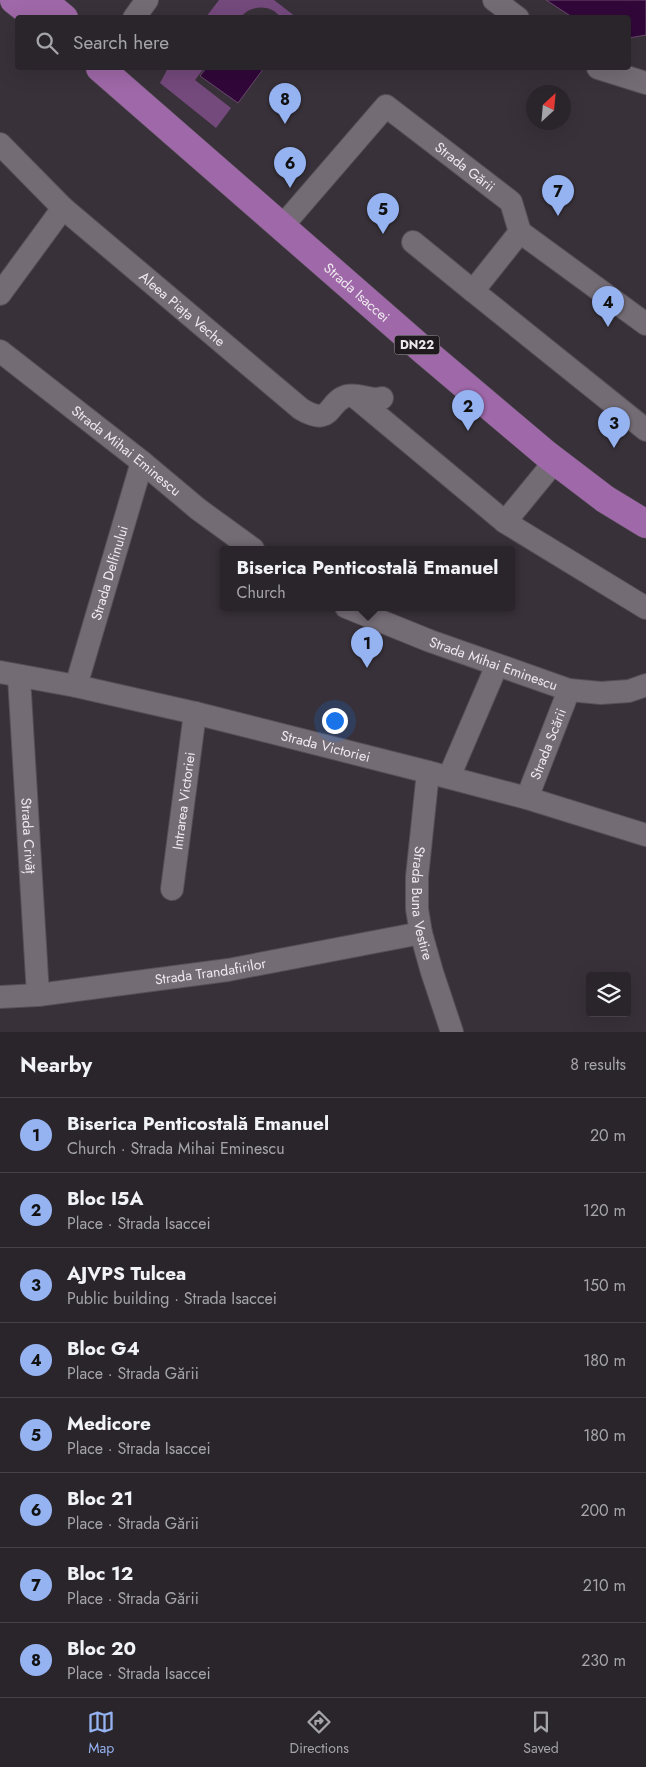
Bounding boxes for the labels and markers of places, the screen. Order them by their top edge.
pin: 8 [269,83,301,124]
pin: 6 [274,147,306,188]
pin: 7 [542,175,574,216]
pin: 5 [367,193,399,234]
pin: 4 [592,286,624,327]
pin: 2 [452,390,484,431]
pin: 3 [598,407,630,448]
pin: 1 [351,627,383,668]

